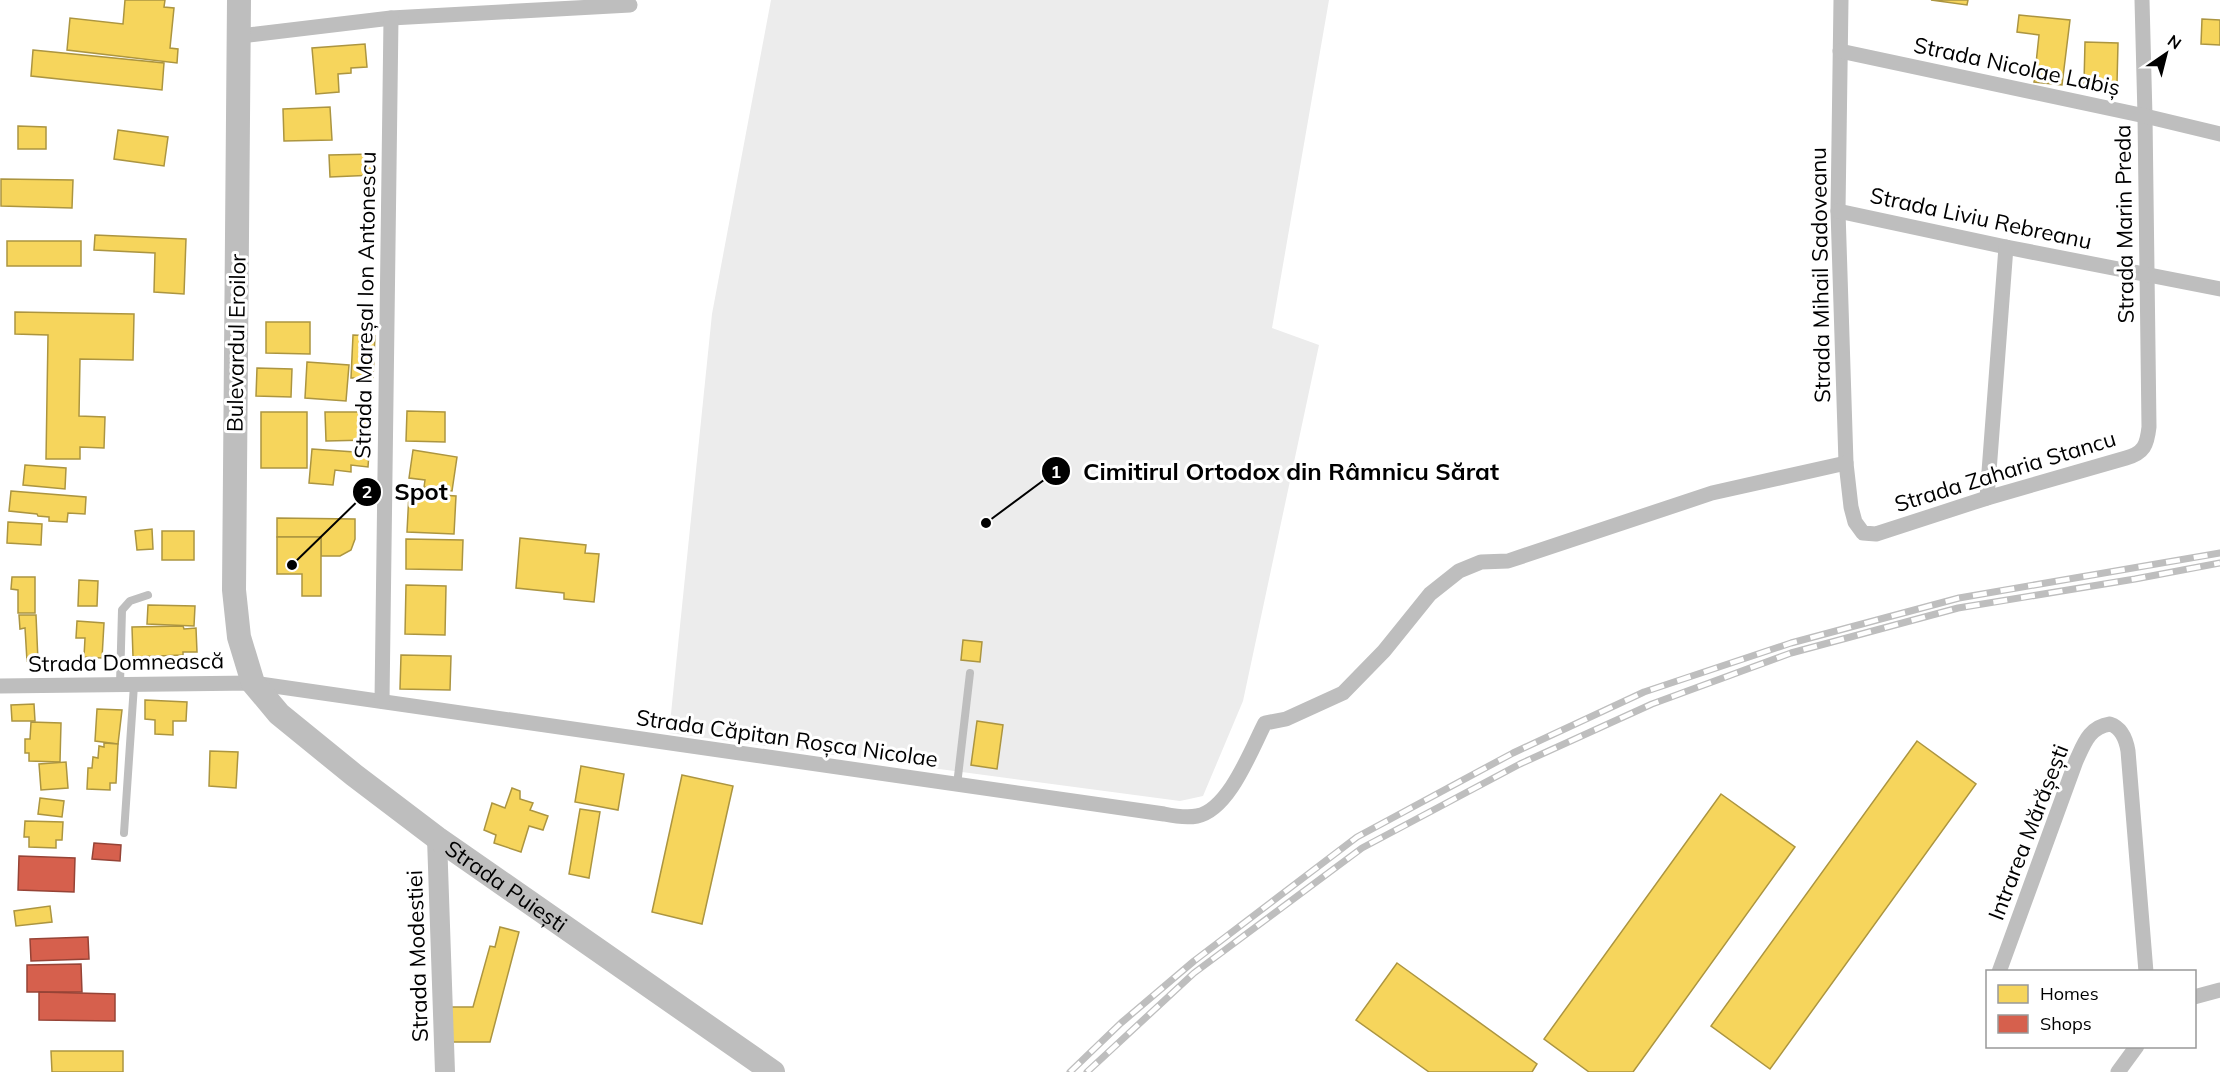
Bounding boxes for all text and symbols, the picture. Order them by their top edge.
north arrow [2136,24,2196,84]
street label: Strada Nicolae Labiș [1911,30,2123,102]
text: N [2164,30,2185,53]
street label: Strada Marin Preda [2108,124,2140,324]
street label: Strada Mihail Sadoveanu [1804,147,1836,403]
street label: Strada Mareșal Ion Antonescu [348,151,382,459]
street label: Strada Liviu Rebreanu [1868,181,2094,255]
street label: Bulevardul Eroilor [220,254,252,432]
street label: Strada Zaharia Stancu [1891,424,2119,518]
callout: Cimitirul Ortodox din Râmnicu Sărat [1041,450,1511,492]
text: Cimitirul Ortodox din Râmnicu Sărat [1083,456,1499,486]
text: 1 [1051,460,1061,483]
callout: Spot [352,471,460,513]
text: Spot [394,476,448,506]
text: 2 [362,480,372,503]
street label: Strada Domnească [28,646,224,678]
street label: Strada Căpitan Roșca Nicolae [634,703,940,773]
street label: Intrarea Mărășești [1982,740,2074,924]
street label: Strada Puiești [440,834,573,938]
street label: Strada Modestiei [400,869,434,1043]
legend [1986,970,2196,1048]
text: Homes [2040,982,2099,1005]
text: Shops [2040,1012,2092,1035]

